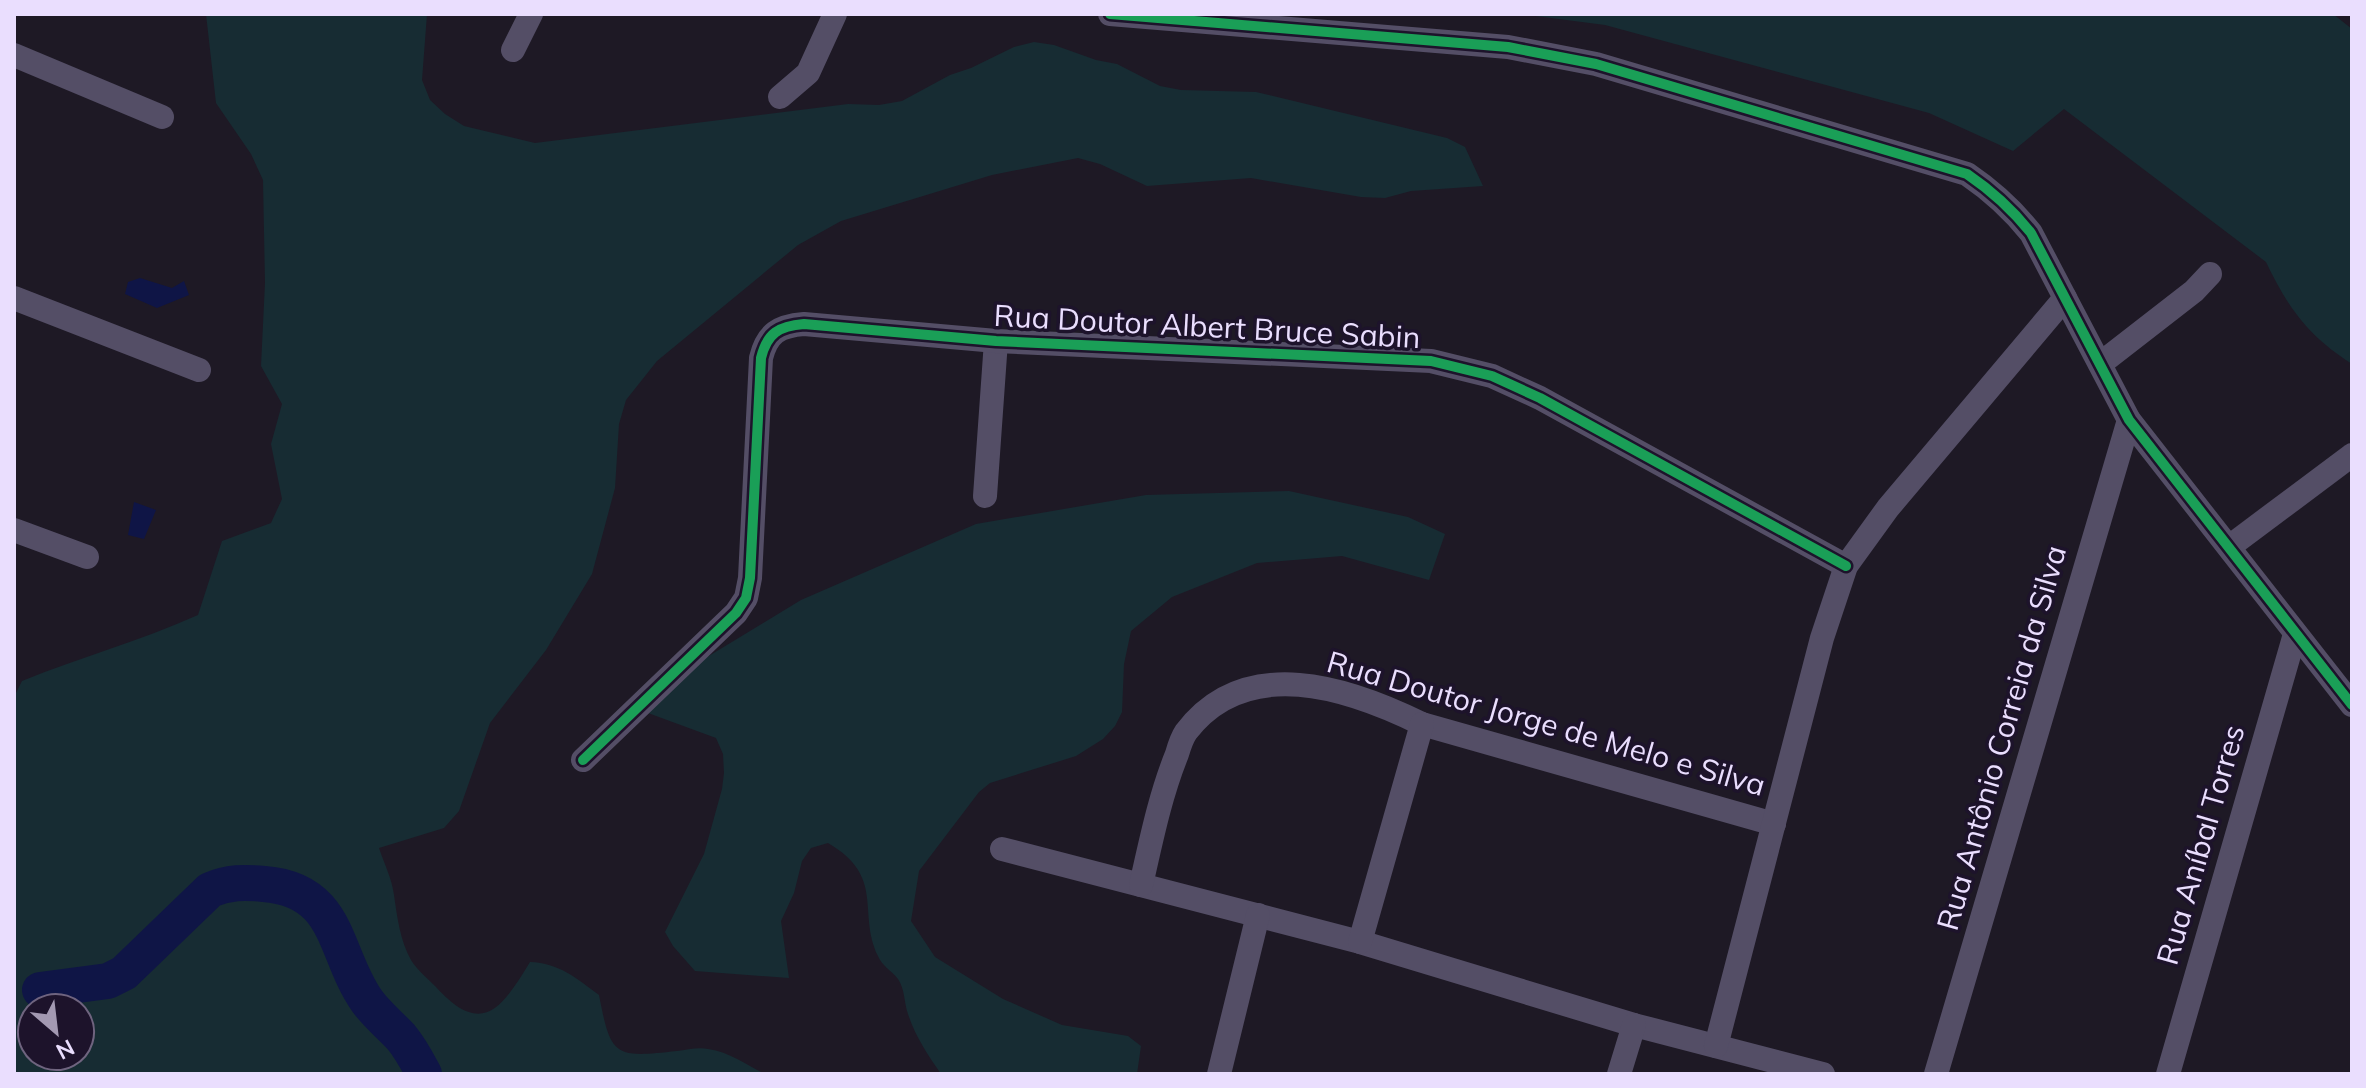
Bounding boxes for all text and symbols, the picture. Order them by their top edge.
street label: Rua Doutor Albert Bruce Sabin [993,296,1421,356]
street label: Rua Antônio Correia da Silva [1928,541,2074,935]
street label: Rua Doutor Jorge de Melo e Silva [1323,642,1770,804]
street label: Rua Aníbal Torres [2148,720,2252,969]
north arrow [16,992,96,1072]
text: N [51,1033,79,1066]

